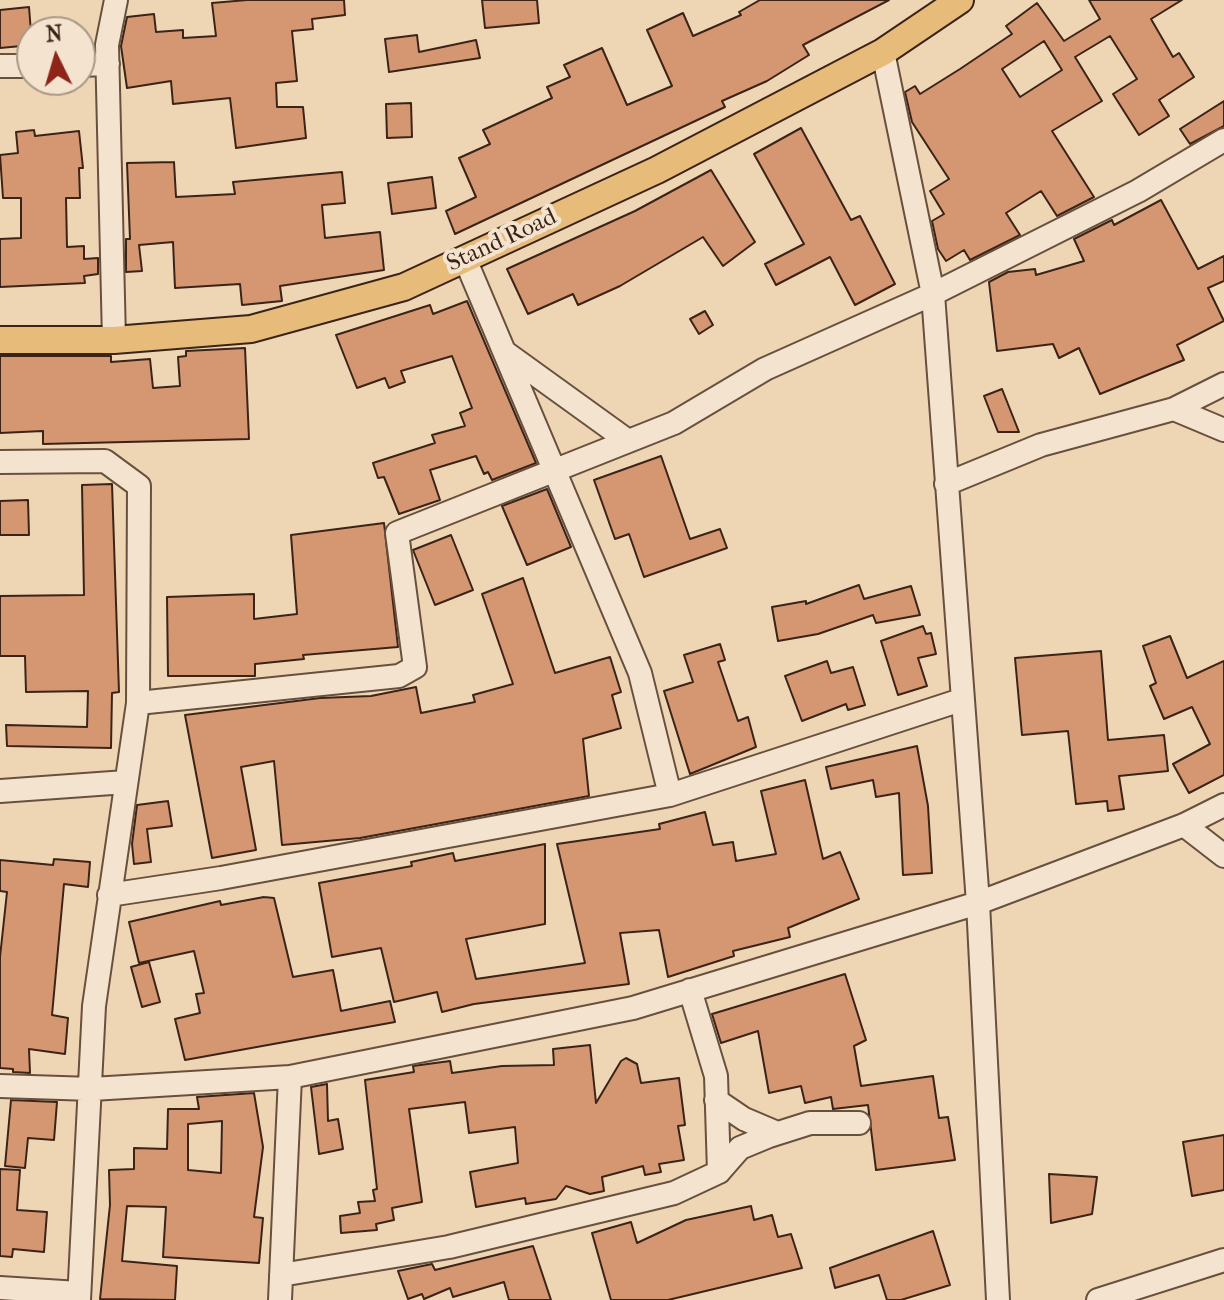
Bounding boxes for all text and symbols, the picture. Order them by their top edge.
north arrow [16,16,96,96]
text: N [45,20,64,48]
street label: Stand Road [443,203,561,279]

